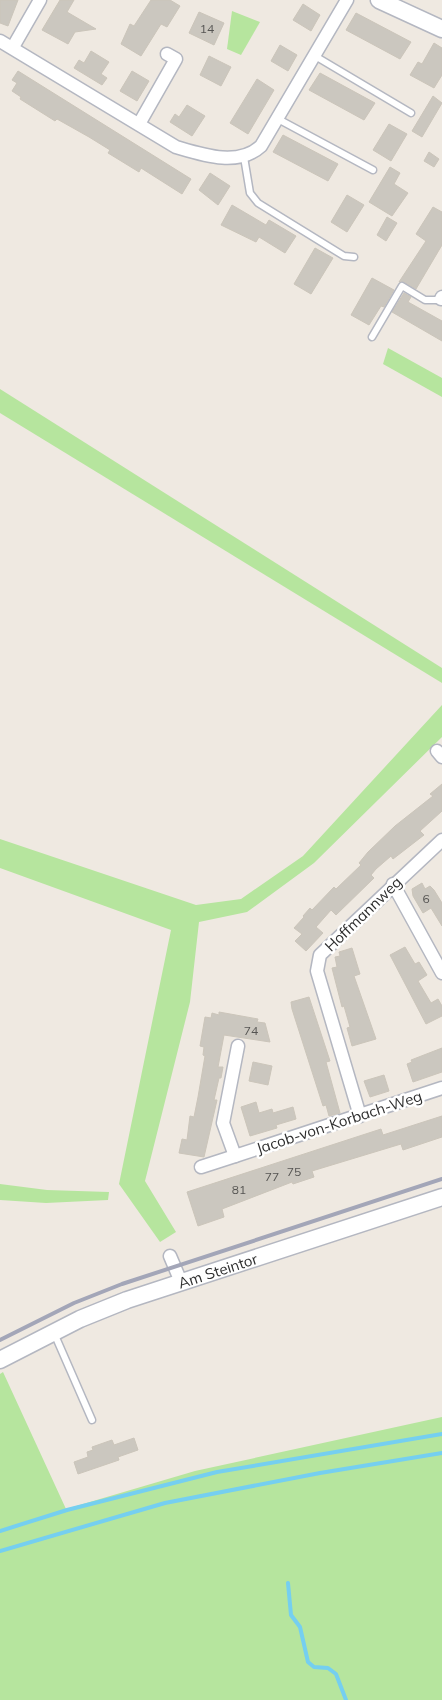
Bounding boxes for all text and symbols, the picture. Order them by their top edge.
house number: 14 [200,21,214,36]
street label: Hoffmannweg [321,873,405,955]
house number: 6 [422,891,430,906]
house number: 74 [244,1023,258,1038]
street label: Jacob-von-Korbach-Weg [254,1086,424,1158]
house number: 75 [287,1164,301,1179]
house number: 77 [265,1169,279,1184]
house number: 81 [232,1182,246,1197]
street label: Am Steintor [176,1248,260,1292]

